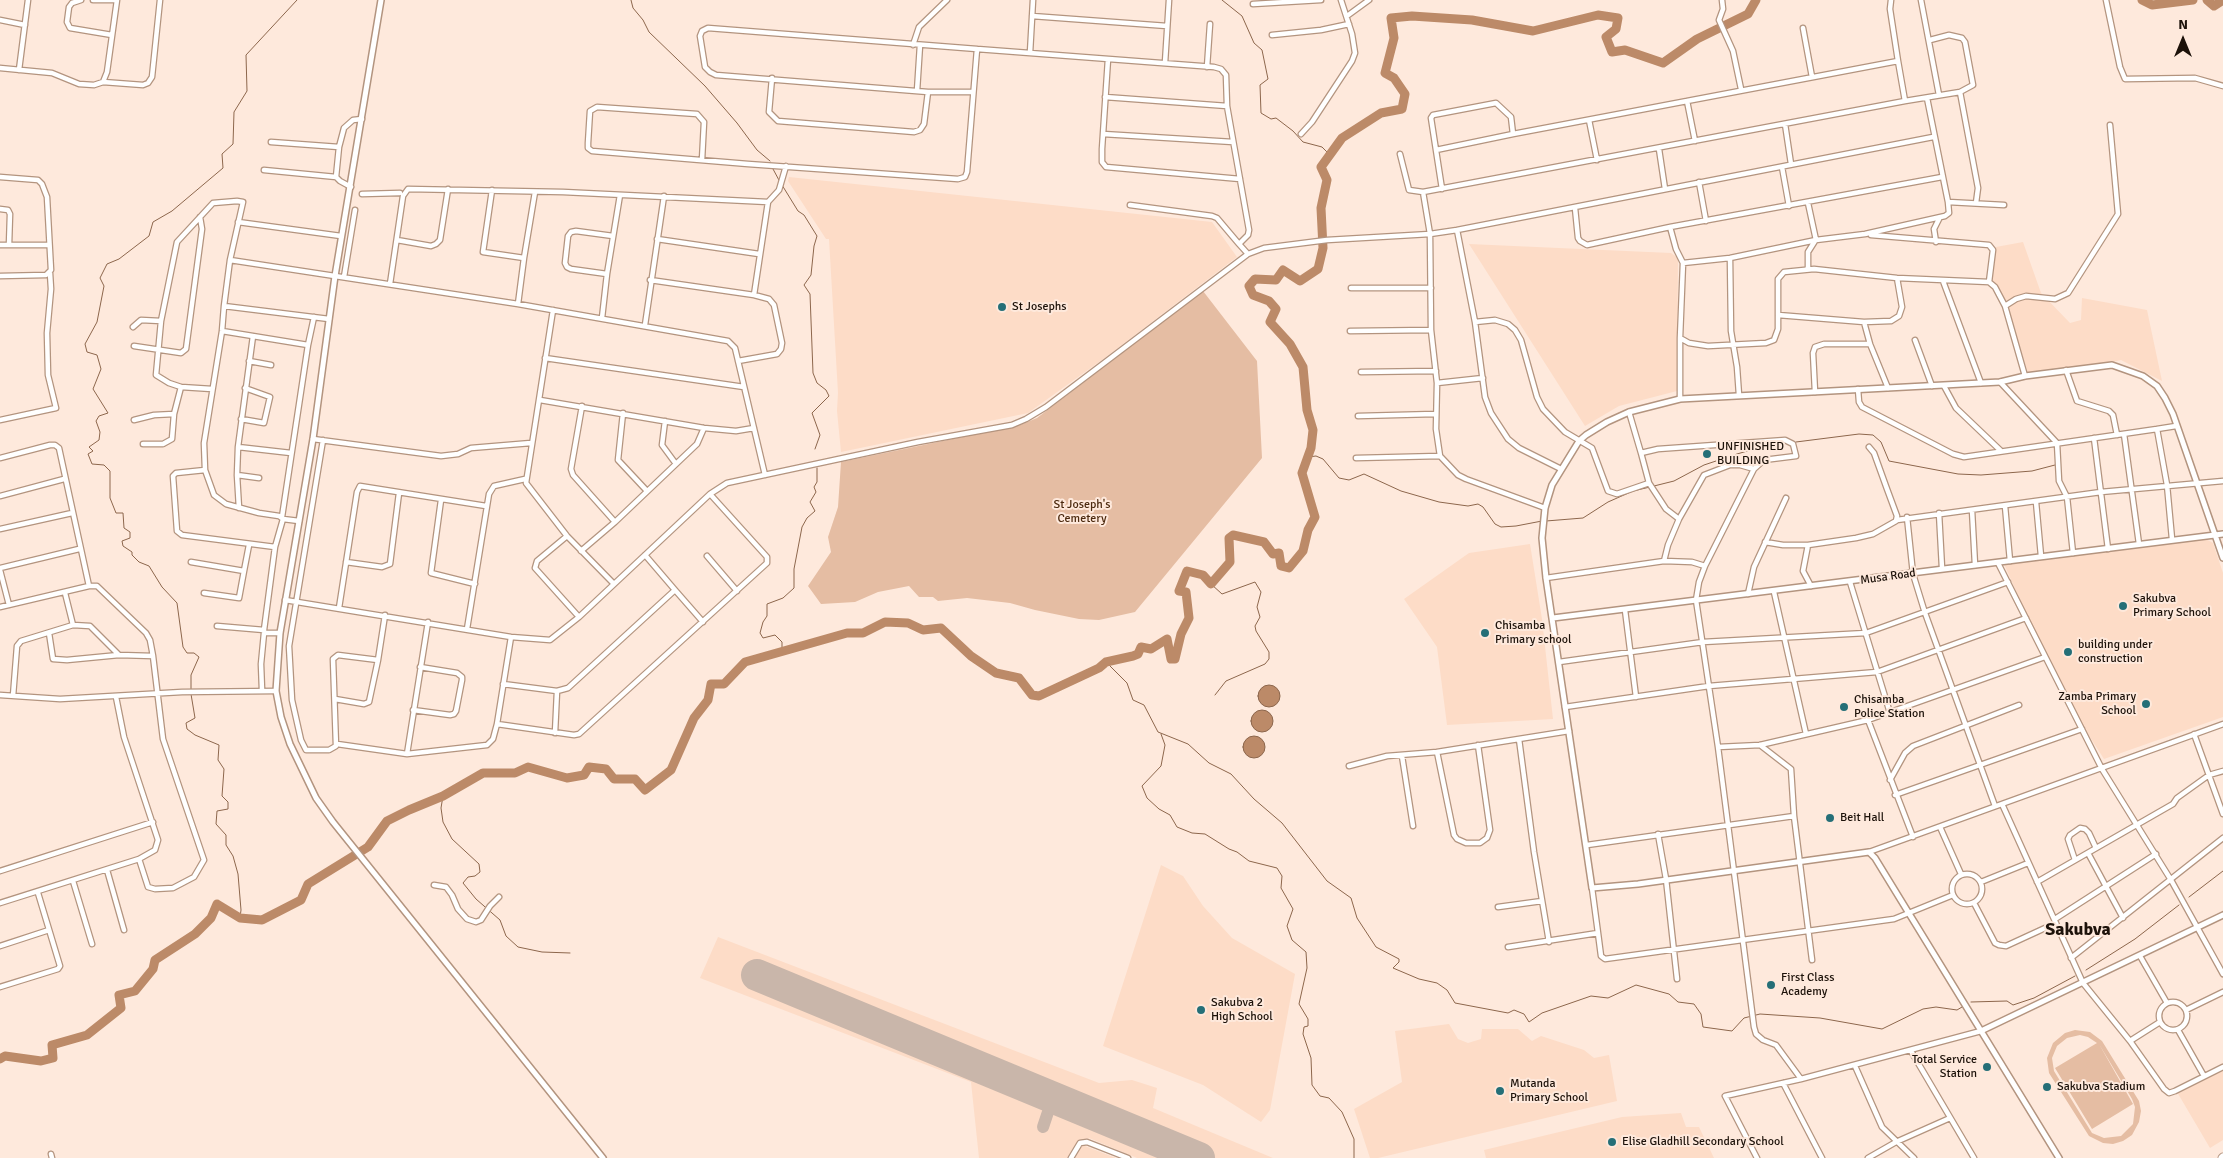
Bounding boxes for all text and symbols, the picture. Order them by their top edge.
north arrow [2158,15,2208,65]
text: N [2178,16,2188,33]
place label: St Josephs [1012,300,1067,314]
marker: St Josephs [996,301,1008,313]
place label: UNFINISHED BUILDING [1717,440,1784,468]
marker: UNFINISHED BUILDING [1701,448,1713,460]
park label: St Joseph's Cemetery [1054,498,1110,526]
street label: Musa Road [1859,566,1917,588]
place label: Sakubva Primary School [2133,592,2211,620]
marker: Sakubva Primary School [2117,600,2129,612]
place label: Chisamba Primary school [1495,619,1572,647]
marker: Chisamba Primary school [1479,627,1491,639]
place label: building under construction [2078,638,2153,666]
marker: building under construction [2062,646,2074,658]
place label: Zamba Primary School [2058,690,2136,718]
place label: Chisamba Police Station [1854,693,1925,721]
marker: Zamba Primary School [2140,698,2152,710]
marker: Chisamba Police Station [1838,701,1850,713]
place label: Beit Hall [1840,811,1884,825]
marker: Beit Hall [1824,812,1836,824]
district label: Sakubva [2045,919,2111,941]
place label: First Class Academy [1781,971,1834,999]
marker: First Class Academy [1765,979,1777,991]
place label: Sakubva 2 High School [1211,996,1273,1024]
marker: Sakubva 2 High School [1195,1004,1207,1016]
place label: Total Service Station [1912,1053,1977,1081]
marker: Total Service Station [1981,1061,1993,1073]
place label: Mutanda Primary School [1510,1077,1588,1105]
place label: Sakubva Stadium [2057,1080,2145,1094]
marker: Sakubva Stadium [2041,1081,2053,1093]
marker: Mutanda Primary School [1494,1085,1506,1097]
place label: Elise Gladhill Secondary School [1622,1135,1784,1149]
marker: Elise Gladhill Secondary School [1606,1136,1618,1148]

